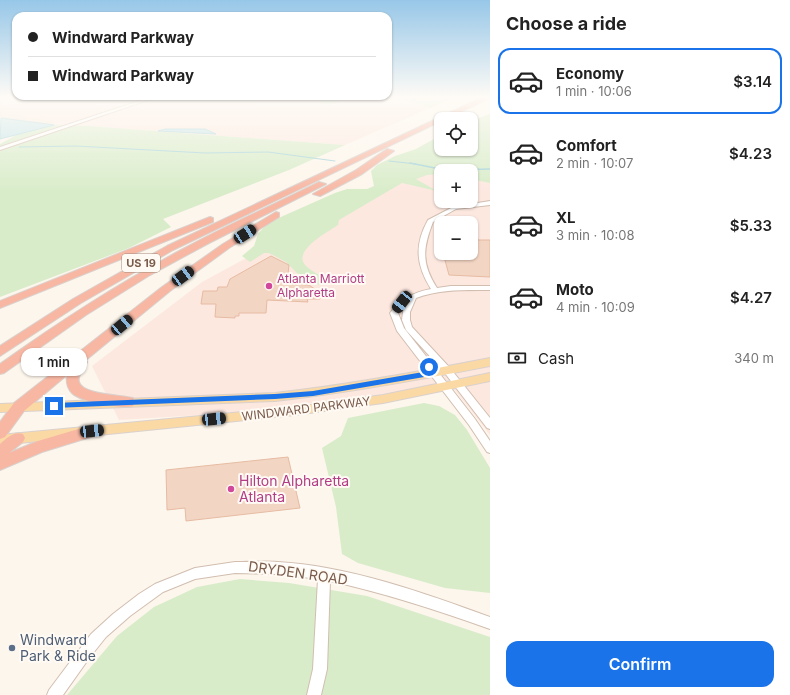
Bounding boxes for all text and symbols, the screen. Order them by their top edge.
text: Choose a ride [506,13,627,34]
text: Windward Parkway [52,28,194,47]
icon: car [508,63,544,99]
text: Economy [556,64,624,83]
text: Windward Parkway [52,66,194,85]
text: $3.14 [733,72,772,91]
text: 1 min · 10:06 [556,83,632,99]
map controls [434,112,478,260]
button: locate [434,112,478,156]
icon: car [508,135,544,171]
text: Comfort [556,136,617,155]
text: $4.23 [729,144,772,163]
text: 2 min · 10:07 [556,155,633,171]
button: + [434,164,478,208]
icon: car [508,207,544,243]
text: XL [556,208,576,227]
button: − [434,216,478,260]
text: $5.33 [730,216,772,235]
car [232,222,258,246]
text: 3 min · 10:08 [556,227,634,243]
road number: US 19 [122,254,160,272]
car [170,264,196,288]
place label: Atlanta Marriott Alpharetta [277,271,365,300]
icon: car [508,279,544,315]
text: Moto [556,280,594,299]
marker: Atlanta Marriott Alpharetta [264,281,274,291]
text: $4.27 [730,288,772,307]
car [390,289,414,315]
text: 4 min · 10:09 [556,299,635,315]
car [109,313,135,337]
icon: cash [506,347,528,369]
callout: 1 min [21,348,87,376]
text: Cash [538,349,574,368]
text: 340 m [734,350,774,366]
text: 1 min [38,354,70,370]
route start [420,358,438,376]
street label: WINDWARD PARKWAY [241,393,371,424]
route end [45,397,63,415]
car [201,412,227,426]
car [79,424,105,438]
place label: Hilton Alpharetta Atlanta [239,472,349,505]
marker: Hilton Alpharetta Atlanta [226,484,236,494]
street label: DRYDEN ROAD [247,557,349,588]
place label: Windward Park & Ride [20,631,96,664]
button: Confirm [506,641,774,687]
marker: Windward Park & Ride [7,643,17,653]

